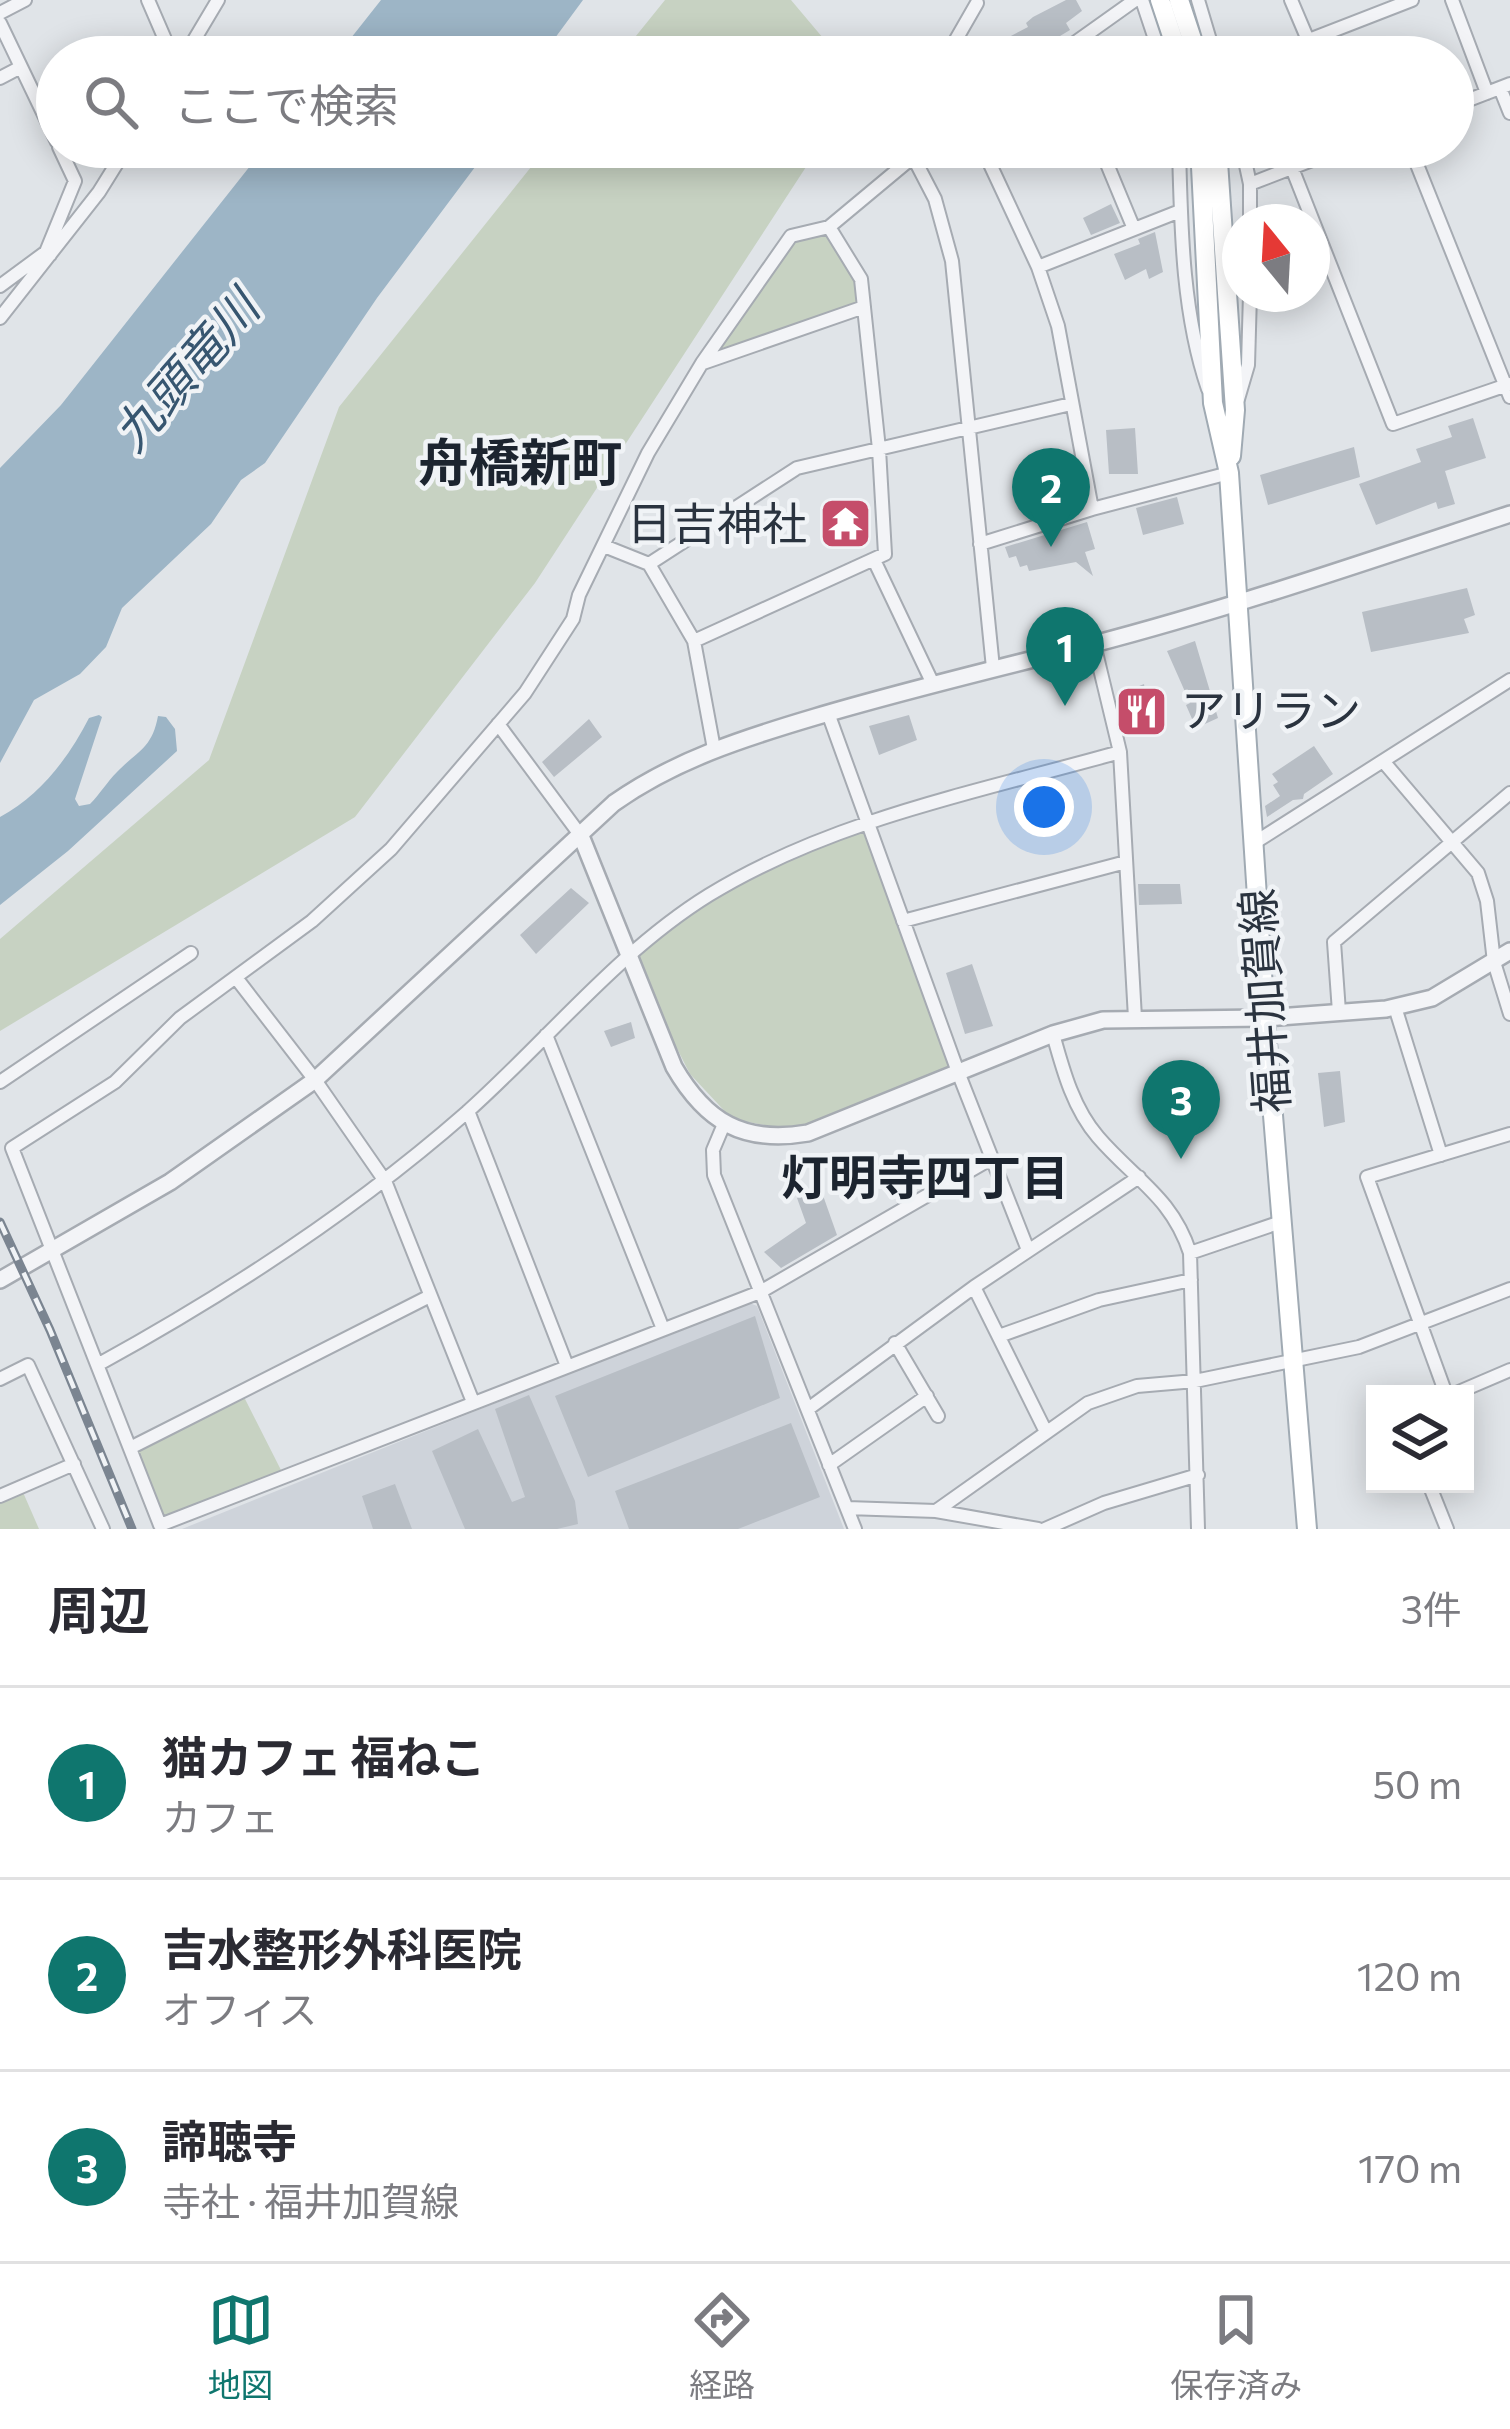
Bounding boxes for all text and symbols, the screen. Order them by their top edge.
search box [36,36,1474,168]
icon: search [78,69,144,135]
text: ここで検索 [174,76,399,131]
north arrow [1222,204,1330,312]
water label: 九頭竜川 [99,274,273,461]
district label: 舟橋新町 [418,429,622,492]
pin: 2 [1012,448,1090,547]
place label: 日吉神社 [627,494,807,549]
temple icon: 日吉神社 [818,496,874,552]
pin: 1 [1026,607,1104,706]
place label: アリラン [1181,681,1361,736]
restaurant icon: アリラン [1114,683,1170,739]
your location [1014,777,1074,837]
street label: 福井加賀線 [1227,887,1298,1115]
pin: 3 [1142,1060,1220,1159]
district label: 灯明寺四丁目 [781,1146,1069,1205]
map controls [1366,1385,1474,1493]
button: layers [1366,1385,1474,1493]
text: 周辺 [48,1577,150,1640]
text: 3件 [1401,1584,1462,1632]
text: 猫カフェ 福ねこ [162,1728,486,1783]
text: 1 [78,1759,96,1807]
text: 50 m [1373,1759,1462,1807]
text: カフェ [162,1792,279,1840]
text: 吉水整形外科医院 [162,1920,522,1975]
text: 2 [76,1951,98,1999]
text: 120 m [1357,1951,1462,1999]
text: オフィス [162,1984,317,2032]
text: 諦聴寺 [162,2112,297,2167]
text: 3 [76,2143,98,2191]
text: 170 m [1358,2143,1462,2191]
text: 寺社 · 福井加賀線 [162,2176,459,2224]
tab: 地図 [208,2287,274,2407]
tab: 経路 [689,2287,755,2407]
tab: 保存済み [1170,2287,1302,2407]

